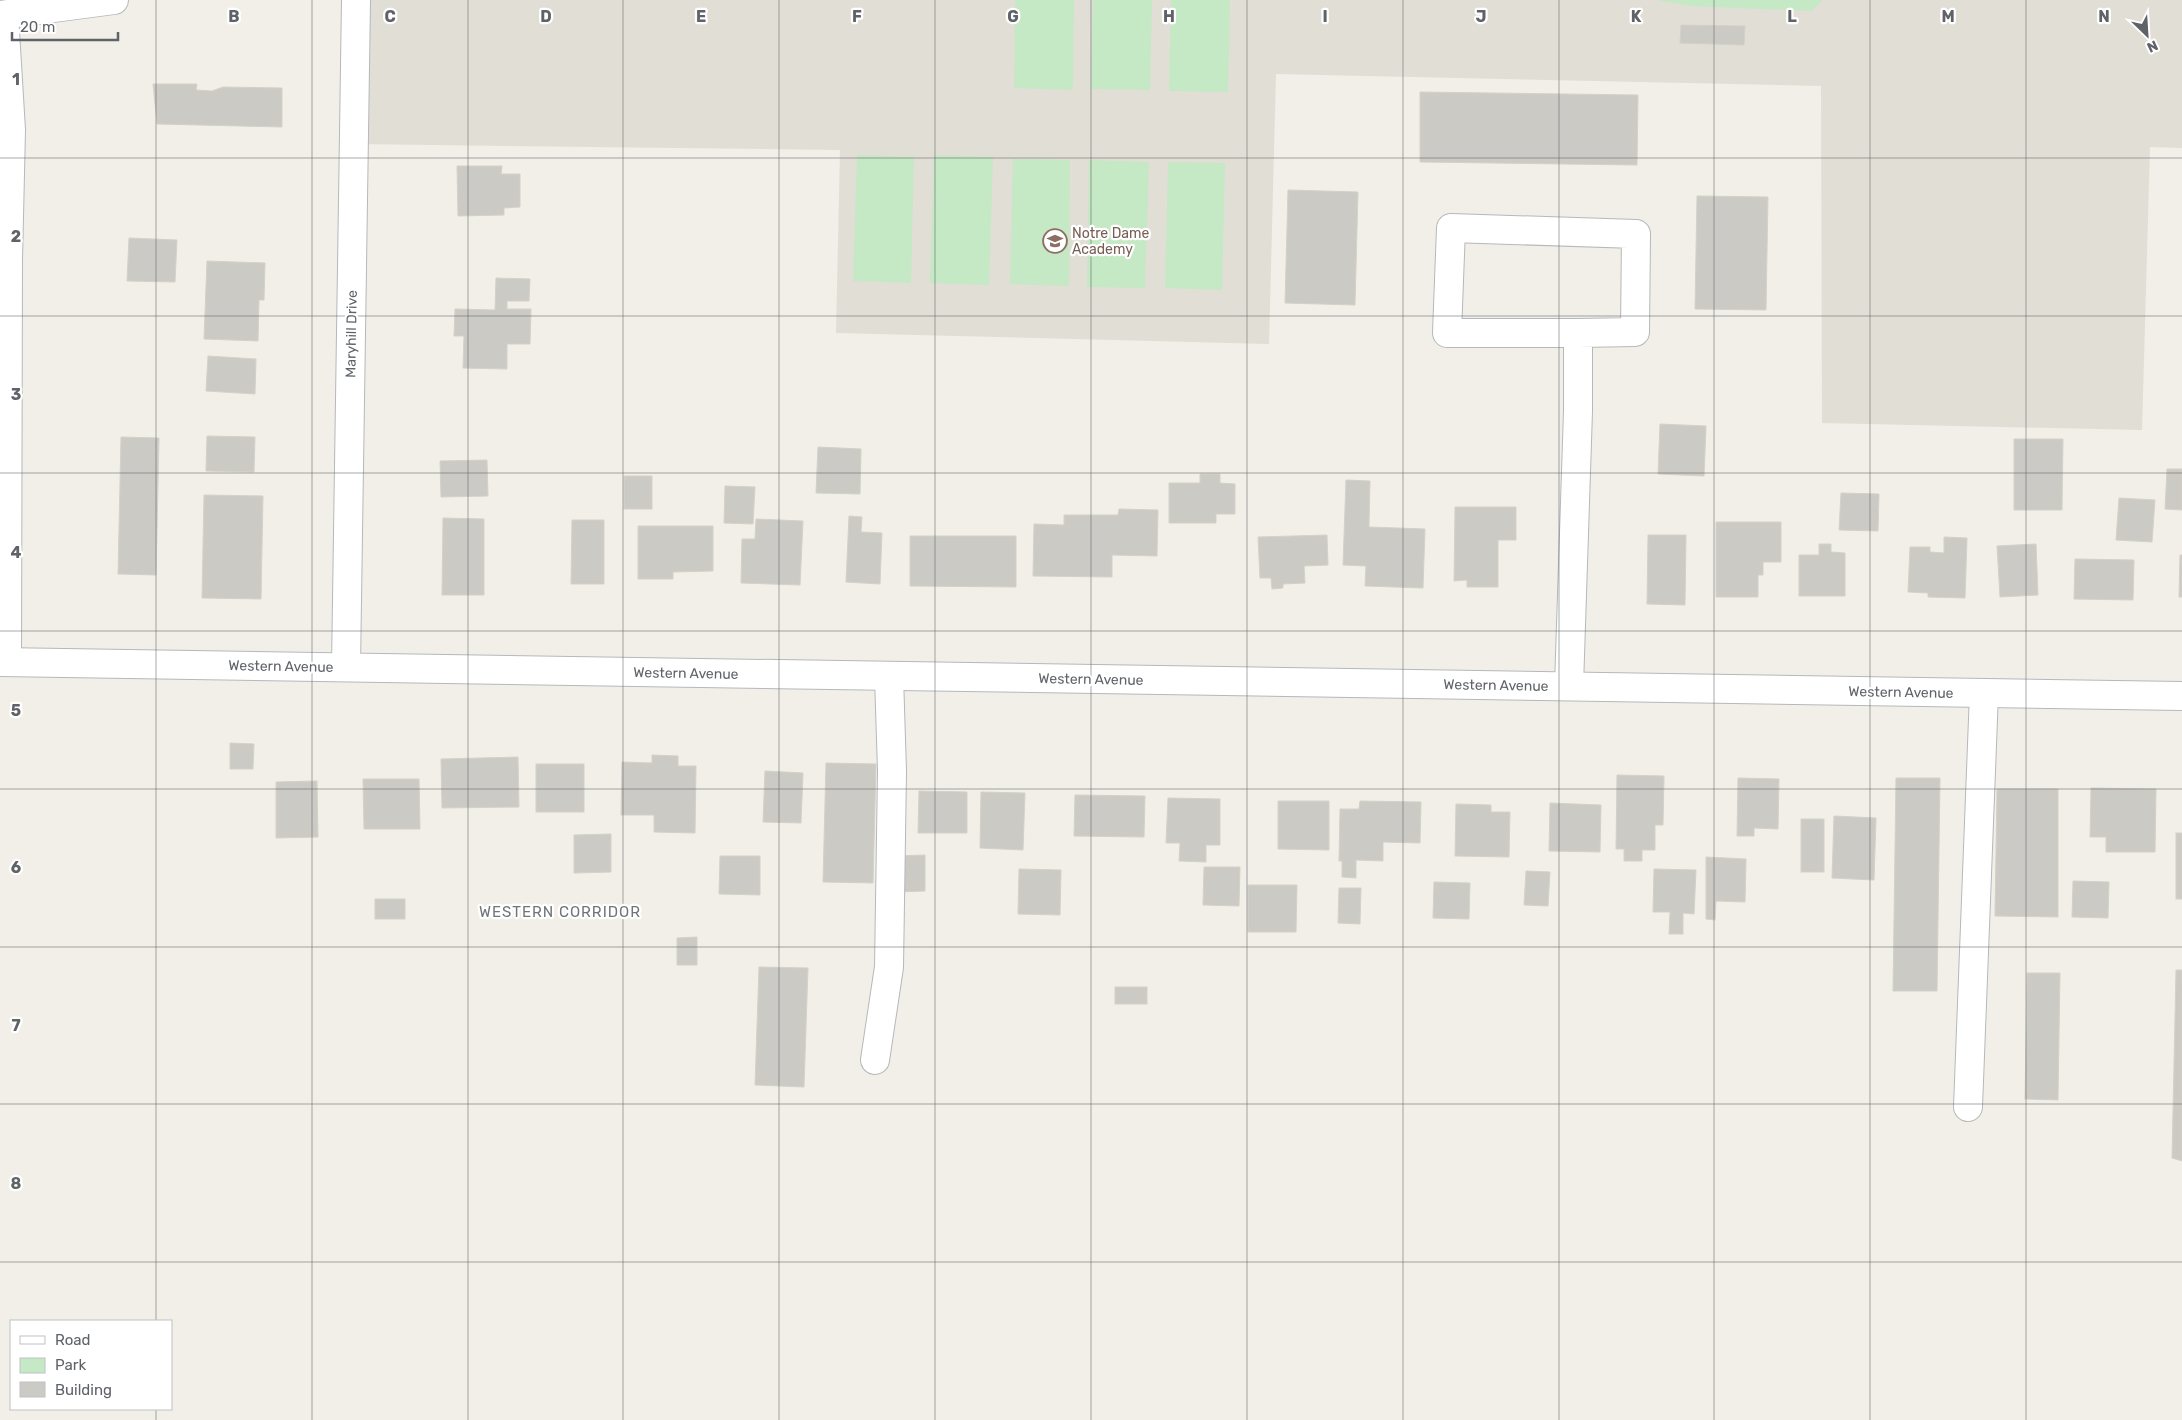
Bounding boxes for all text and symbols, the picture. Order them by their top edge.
text: B [228,7,240,26]
text: C [384,7,396,26]
text: D [540,7,552,26]
text: E [696,7,706,26]
text: F [852,7,862,26]
text: G [1007,7,1019,26]
text: H [1163,7,1175,26]
text: I [1322,7,1328,26]
text: J [1476,7,1486,26]
text: K [1631,7,1642,26]
text: L [1787,7,1797,26]
text: M [1941,7,1955,26]
text: N [2098,7,2110,26]
scale bar [12,10,119,42]
north arrow [2122,10,2172,60]
text: 20 m [20,18,55,36]
text: N [2144,36,2160,56]
text: 1 [12,70,20,89]
place label: Notre Dame Academy [1072,225,1149,258]
text: 2 [11,227,21,246]
school or university icon: Notre Dame Academy [1042,228,1068,254]
street label: Maryhill Drive [342,290,361,378]
text: 3 [11,385,21,404]
text: 4 [11,543,22,562]
street label: Western Avenue [228,657,334,676]
street label: Western Avenue [633,664,739,683]
street label: Western Avenue [1038,670,1144,689]
street label: Western Avenue [1443,676,1549,695]
street label: Western Avenue [1848,683,1954,702]
text: 5 [11,701,21,720]
text: 6 [11,858,21,877]
district label: WESTERN CORRIDOR [479,903,641,921]
text: 7 [11,1016,21,1035]
text: 8 [11,1174,22,1193]
legend [10,1320,172,1410]
text: Road [55,1331,91,1349]
text: Park [55,1356,86,1374]
text: Building [55,1381,112,1399]

